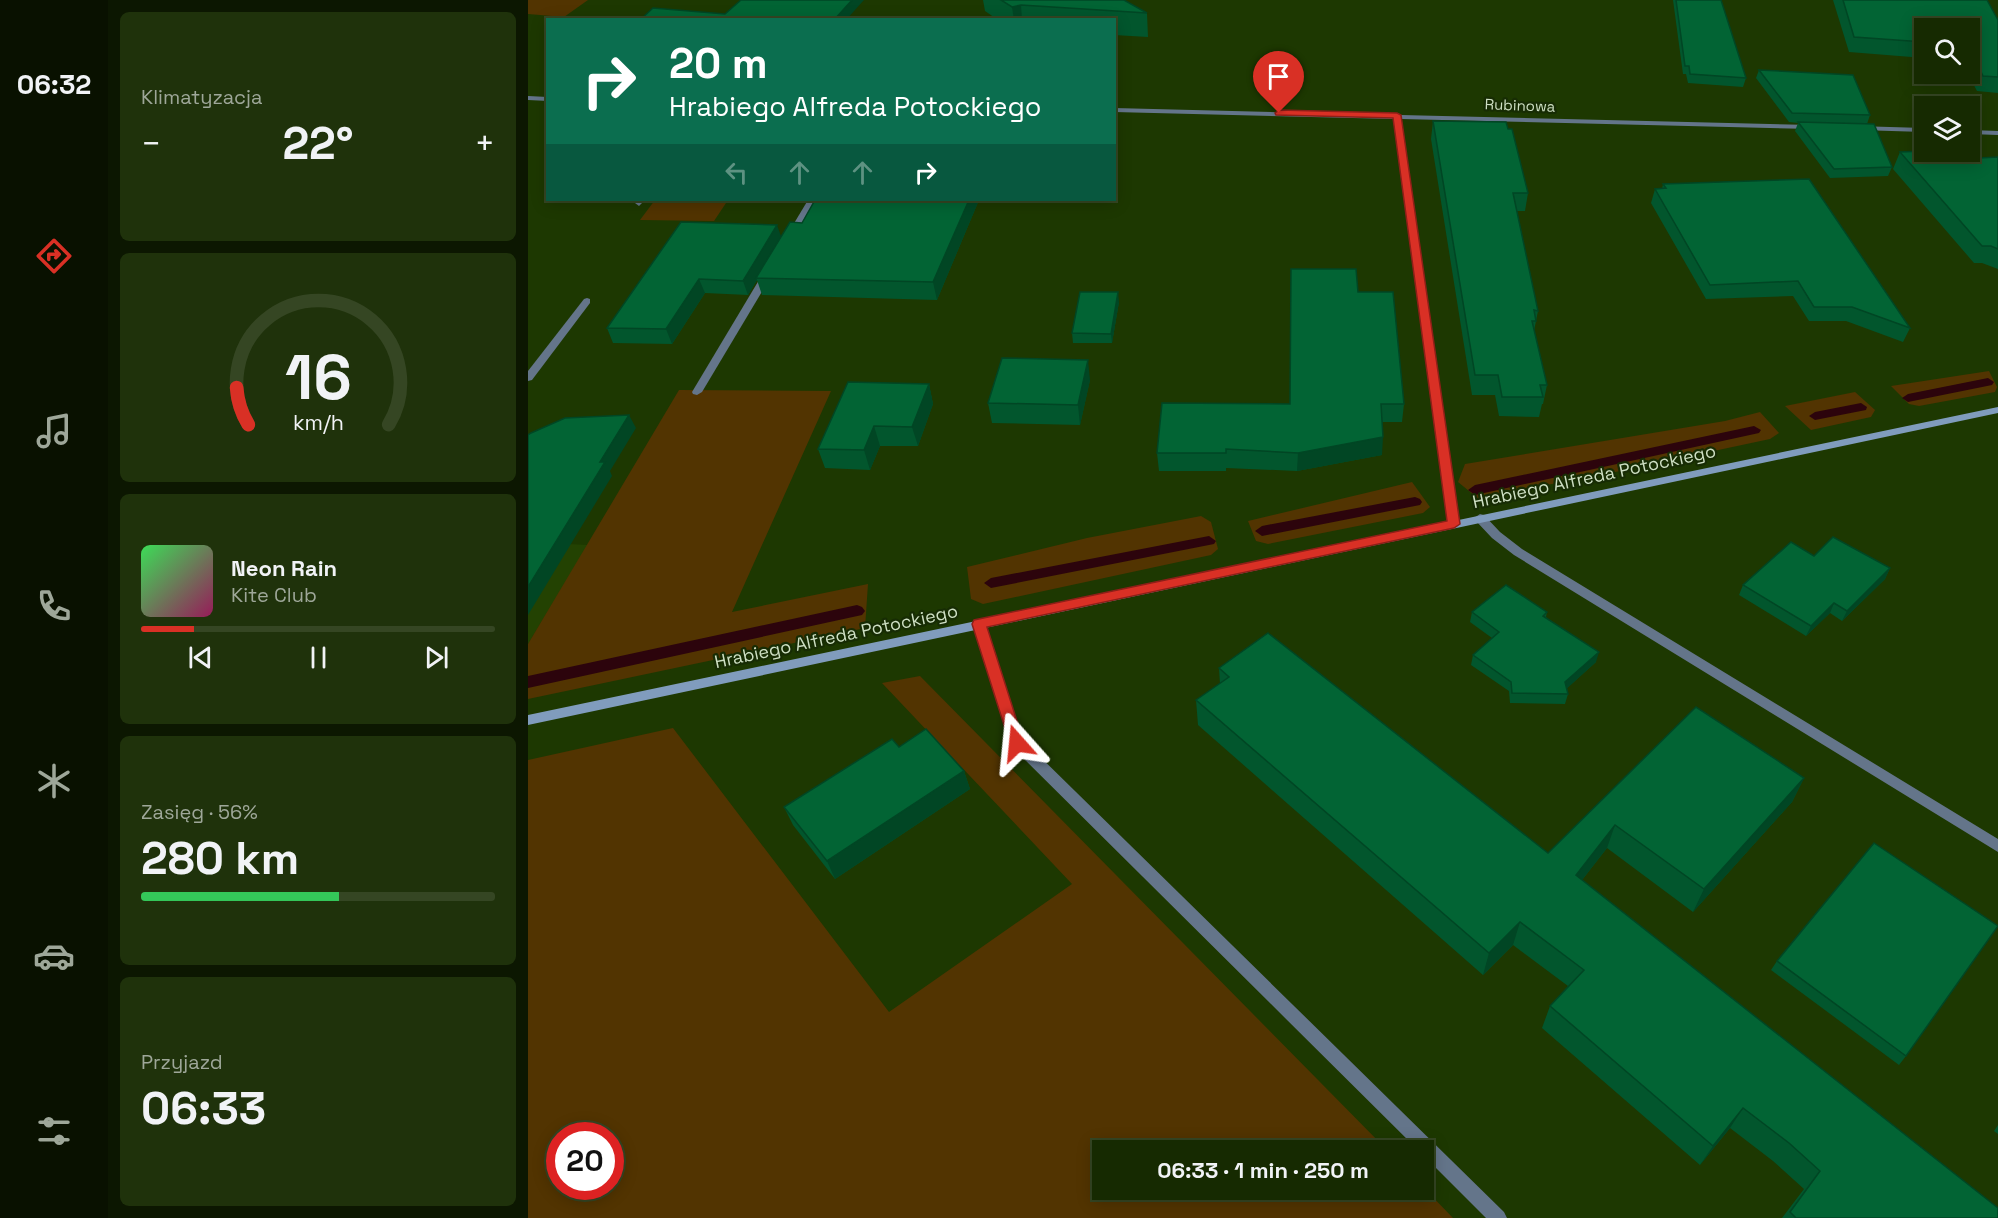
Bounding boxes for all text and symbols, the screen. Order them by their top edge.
map controls [1914,18,1980,162]
button: search [1914,18,1980,84]
text: 20 m [669,37,768,90]
icon: right [570,42,648,120]
pin [1253,51,1304,113]
icon: arrive [1262,60,1295,93]
text: 06:32 [17,67,91,102]
text: Klimatyzacja [141,84,263,110]
text: Hrabiego Alfreda Potockiego [669,89,1042,124]
street label: Rubinowa [1484,94,1556,116]
button: layers [1914,96,1980,162]
text: 22° [282,115,354,172]
text: − [141,123,161,165]
text: + [475,123,495,165]
icon: left [720,156,753,189]
icon: ahead [783,156,816,189]
icon: ahead [846,156,879,189]
icon: right [909,156,942,189]
icon: directions [33,235,75,277]
text: 16 [285,338,351,417]
text: km/h [292,409,344,436]
icon: music [33,410,75,452]
street label: Hrabiego Alfreda Potockiego [1470,439,1718,513]
text: Neon Rain [231,554,337,582]
text: Kite Club [231,582,317,608]
icon: phone [33,585,75,627]
street label: Hrabiego Alfreda Potockiego [712,599,960,673]
icon: previous [184,641,217,674]
icon: pause [302,641,335,674]
icon: next [420,641,453,674]
position arrow [985,711,1049,775]
icon: climate [33,760,75,802]
text: Zasięg · 56% [141,799,258,825]
text: 280 km [141,830,299,887]
icon: car [33,935,75,977]
text: Przyjazd [141,1049,223,1075]
text: 06:33 [141,1080,266,1137]
icon: filters [33,1110,75,1152]
speed limit sign: 20 [546,1122,624,1200]
text: 06:33 · 1 min · 250 m [1157,1156,1369,1184]

